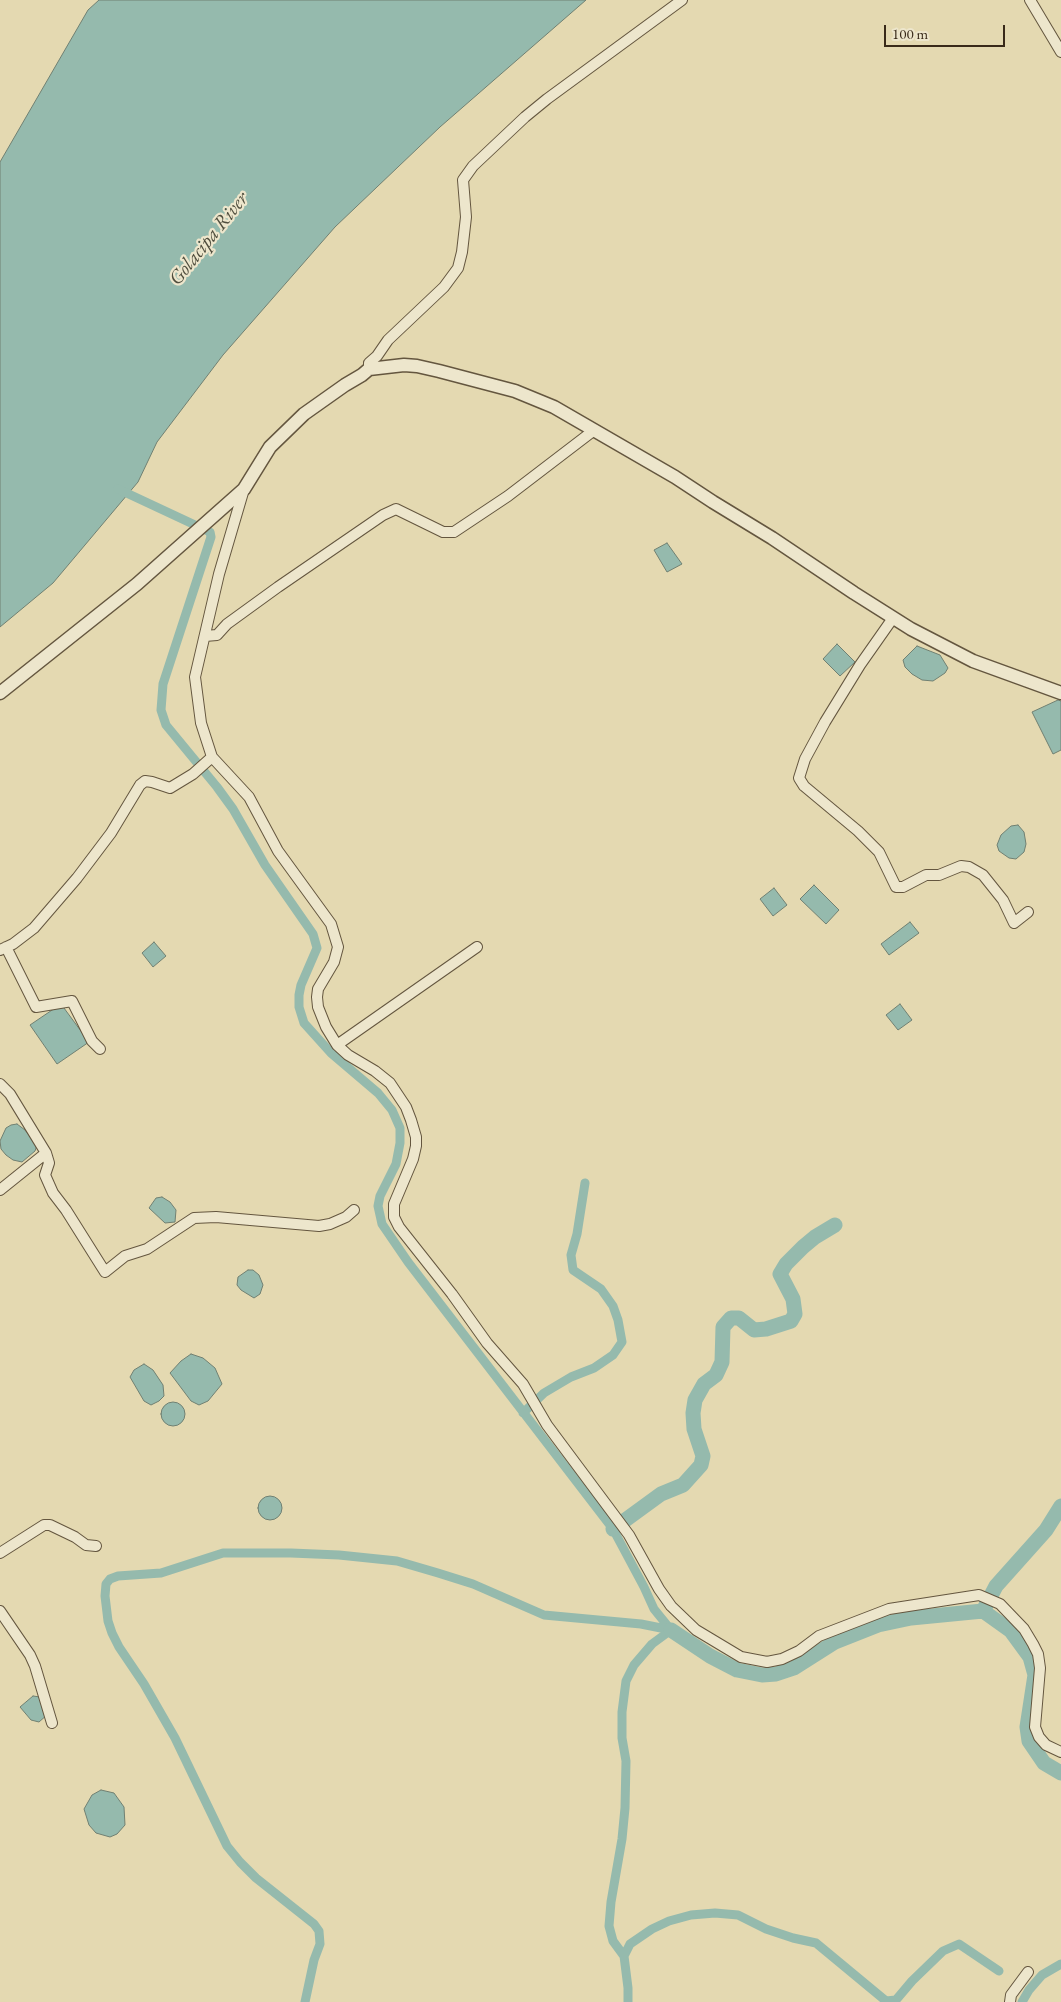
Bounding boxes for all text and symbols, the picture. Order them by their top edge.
scale bar [886,15,1007,47]
text: 100 m [892,24,928,43]
water label: Golacipa River [164,187,254,291]

